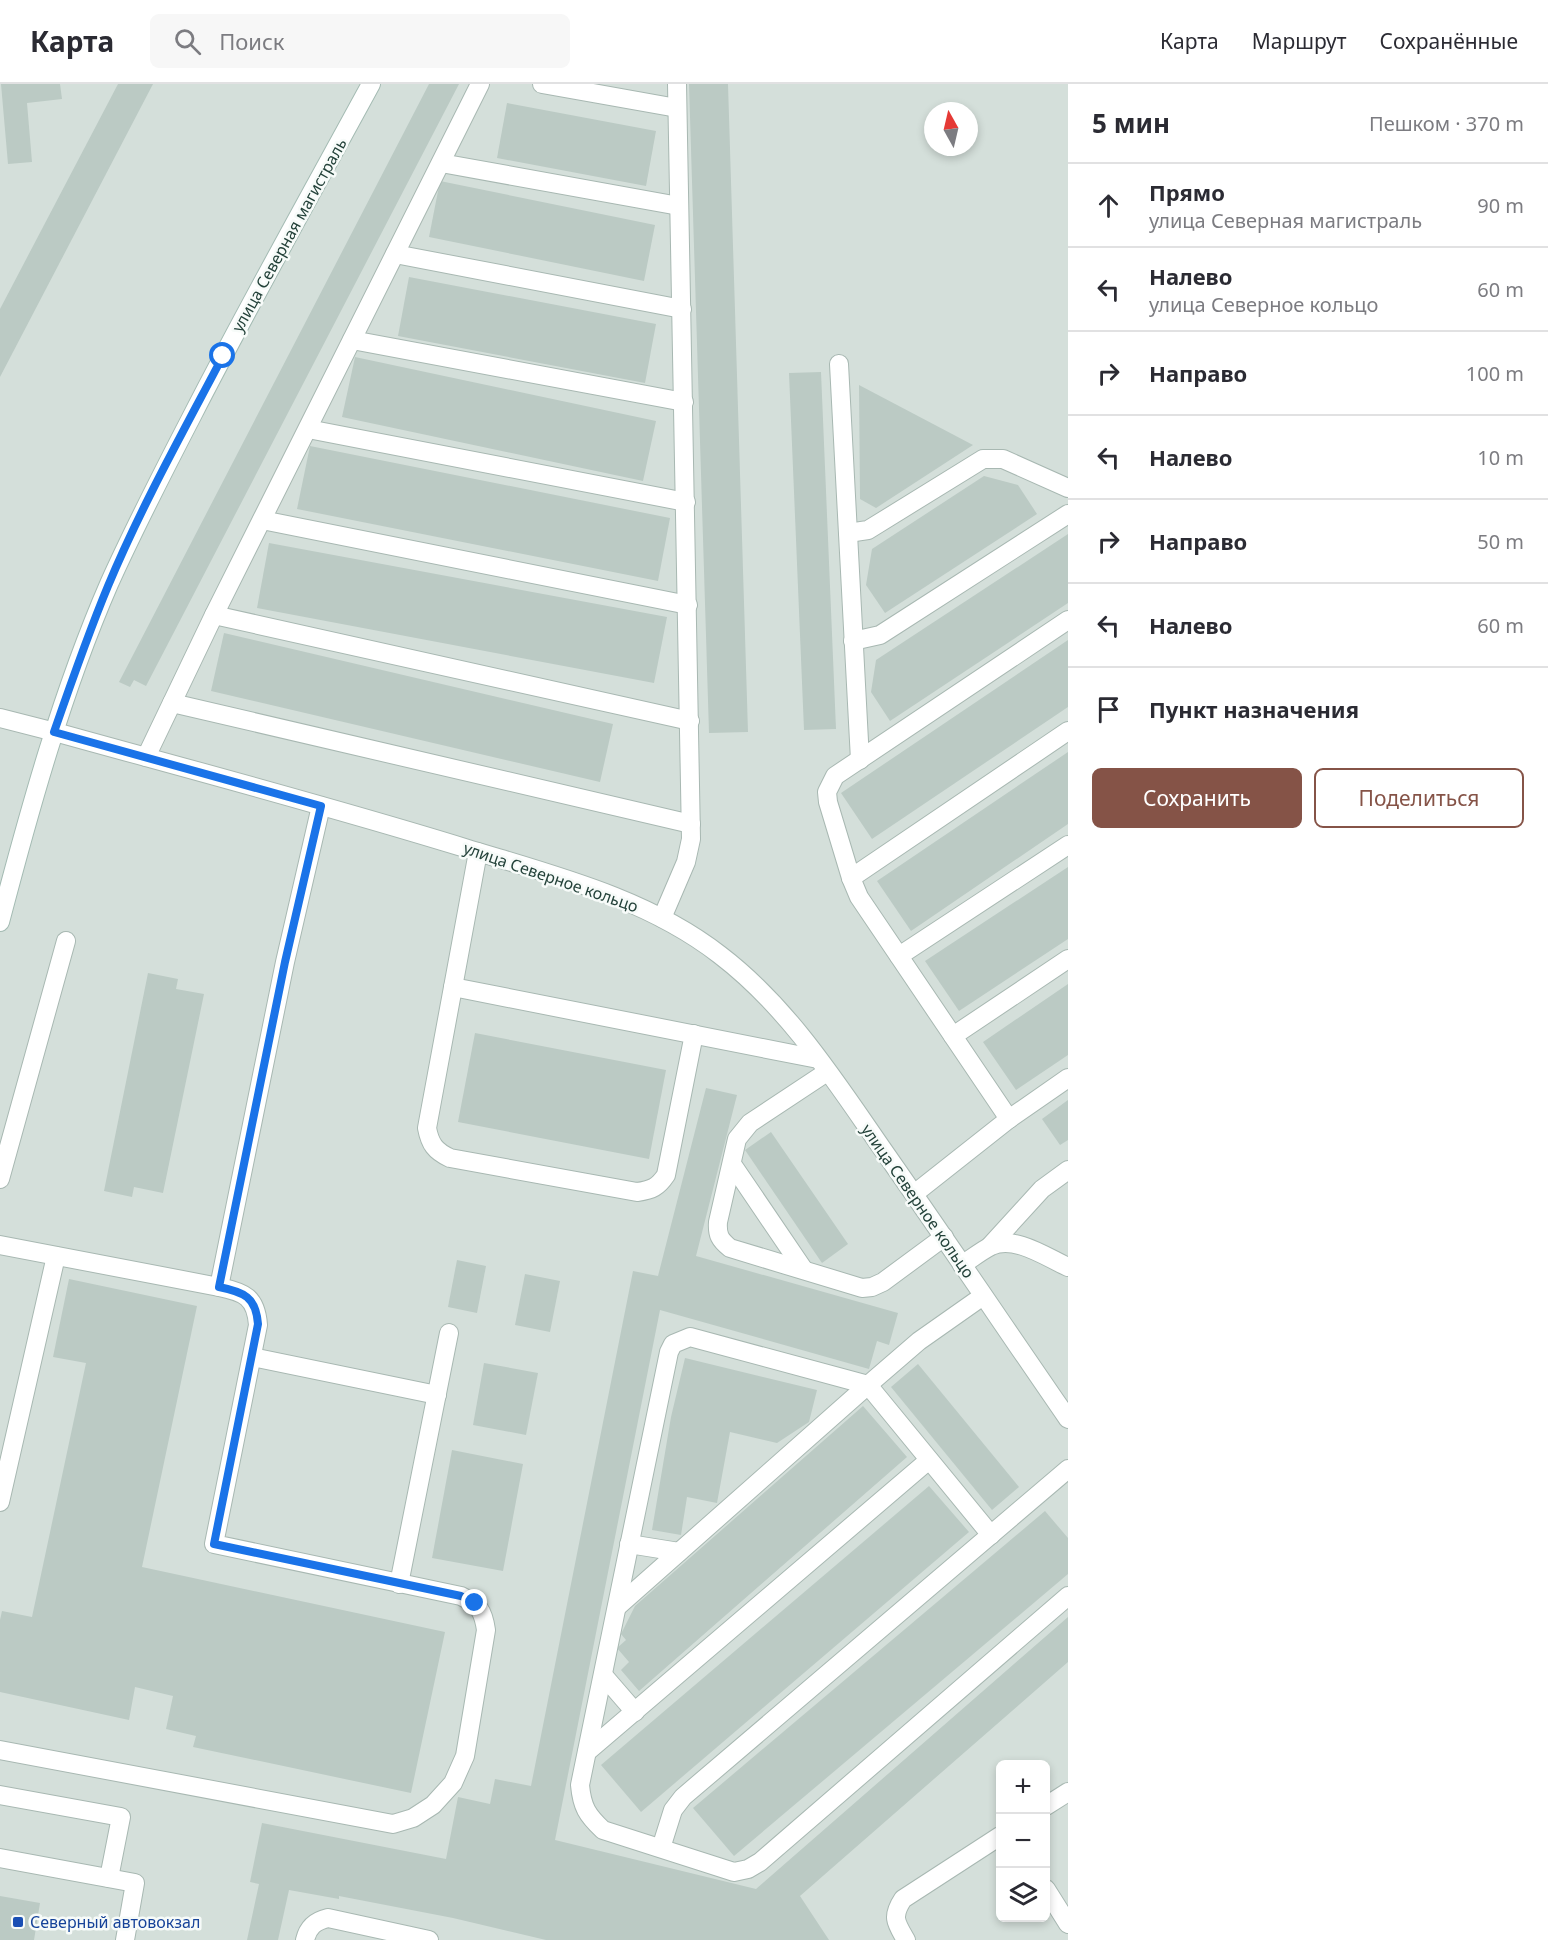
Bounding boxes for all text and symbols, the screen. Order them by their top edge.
search box [150,14,570,68]
text: Карта [30,22,114,60]
icon: search [171,25,204,58]
text: Поиск [219,26,285,56]
text: Карта [1160,27,1219,55]
text: Маршрут [1252,27,1347,55]
text: Сохранённые [1380,27,1518,55]
north arrow [924,102,978,156]
text: 5 мин [1092,105,1170,141]
text: Пешком · 370 m [1369,110,1524,137]
street label: улица Северная магистраль [226,134,352,336]
text: Прямо [1149,177,1225,207]
icon: ahead [1092,189,1125,222]
text: 90 m [1477,192,1524,219]
text: улица Северная магистраль [1149,207,1422,234]
text: Налево [1149,261,1232,291]
icon: left [1092,273,1125,306]
text: 60 m [1477,276,1524,303]
text: улица Северное кольцо [1149,291,1378,318]
route start [209,342,235,368]
icon: right [1092,357,1125,390]
text: Направо [1149,358,1247,388]
text: 100 m [1466,360,1524,387]
icon: left [1092,441,1125,474]
text: Налево [1149,442,1232,472]
text: 10 m [1477,444,1524,471]
icon: right [1092,525,1125,558]
text: Направо [1149,526,1247,556]
text: 50 m [1477,528,1524,555]
icon: left [1092,609,1125,642]
text: Налево [1149,610,1232,640]
text: 60 m [1477,612,1524,639]
icon: arrive [1092,693,1125,726]
text: Пункт назначения [1149,694,1359,724]
button: Сохранить [1092,768,1302,828]
button: Поделиться [1314,768,1524,828]
street label: улица Северное кольцо [461,837,641,917]
street label: улица Северное кольцо [856,1120,980,1282]
route end [461,1589,487,1615]
map controls [996,1760,1050,1922]
button: + [996,1760,1050,1814]
button: − [996,1814,1050,1868]
button: layers [996,1868,1050,1922]
place label: Северный автовокзал [30,1911,200,1933]
marker: Северный автовокзал [11,1915,25,1929]

